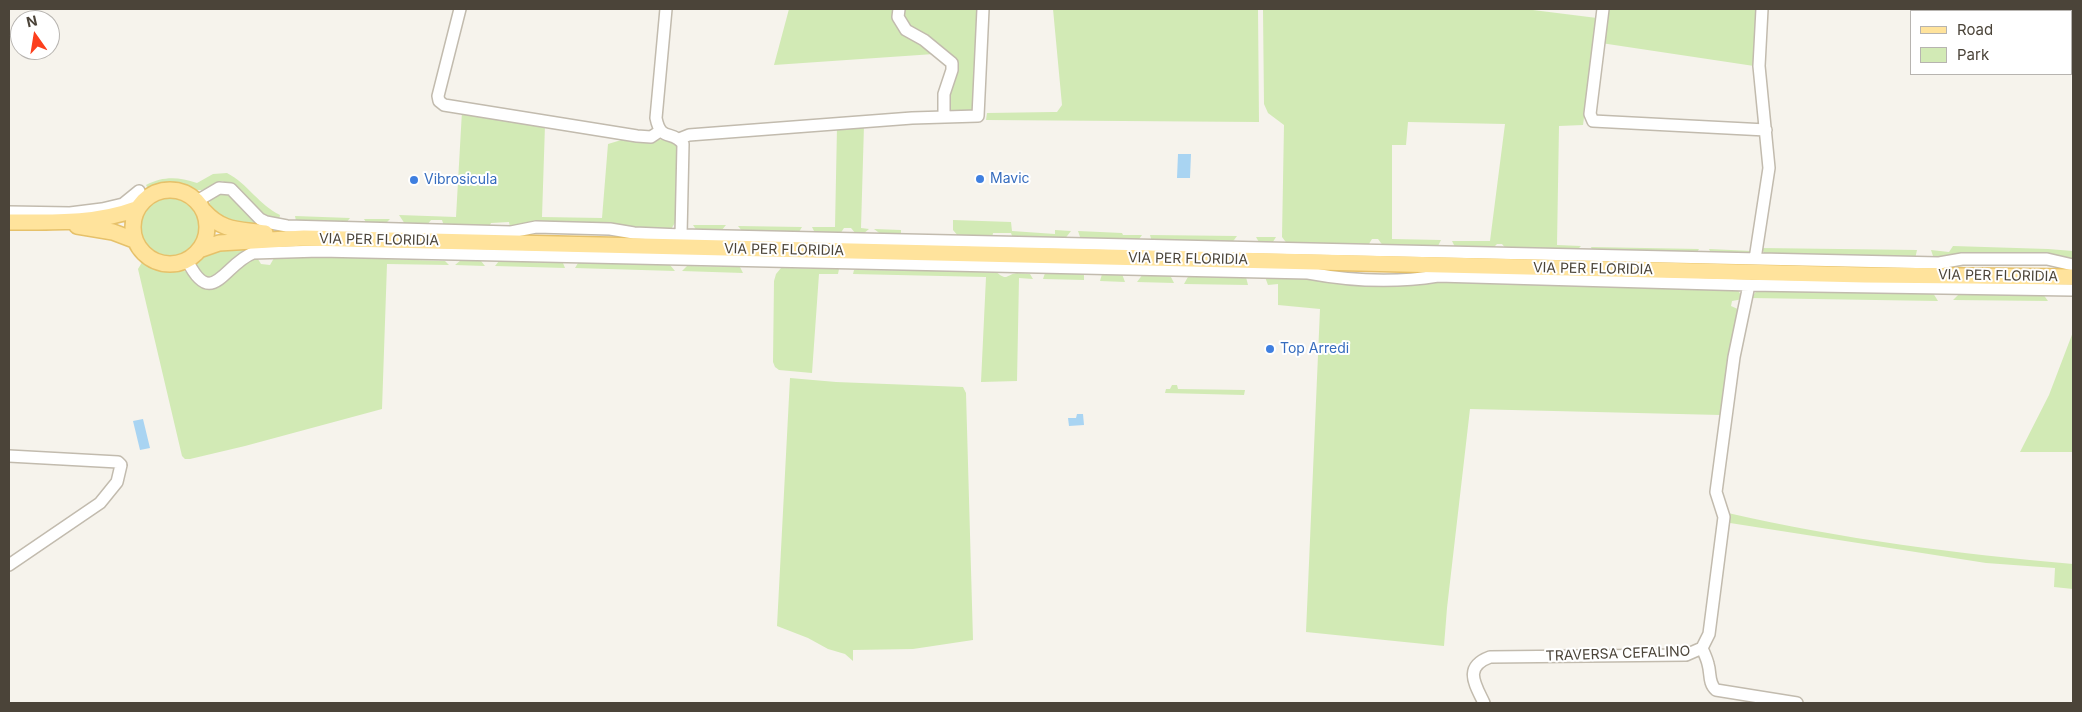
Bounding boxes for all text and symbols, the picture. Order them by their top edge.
north arrow [10,10,60,60]
legend [1910,10,2072,75]
text: N [25,11,39,30]
text: Road [1957,20,1993,39]
text: Park [1957,45,1989,64]
place label: Mavic [990,171,1030,187]
place label: Vibrosicula [424,172,497,188]
marker: Mavic [974,173,986,185]
marker: Vibrosicula [408,174,420,186]
street label: VIA PER FLORIDIA [319,231,439,249]
street label: VIA PER FLORIDIA [724,241,844,259]
street label: VIA PER FLORIDIA [1128,250,1248,268]
street label: VIA PER FLORIDIA [1533,260,1653,278]
street label: VIA PER FLORIDIA [1938,267,2058,285]
place label: Top Arredi [1280,341,1349,357]
marker: Top Arredi [1264,343,1276,355]
street label: TRAVERSA CEFALINO [1545,643,1691,665]

